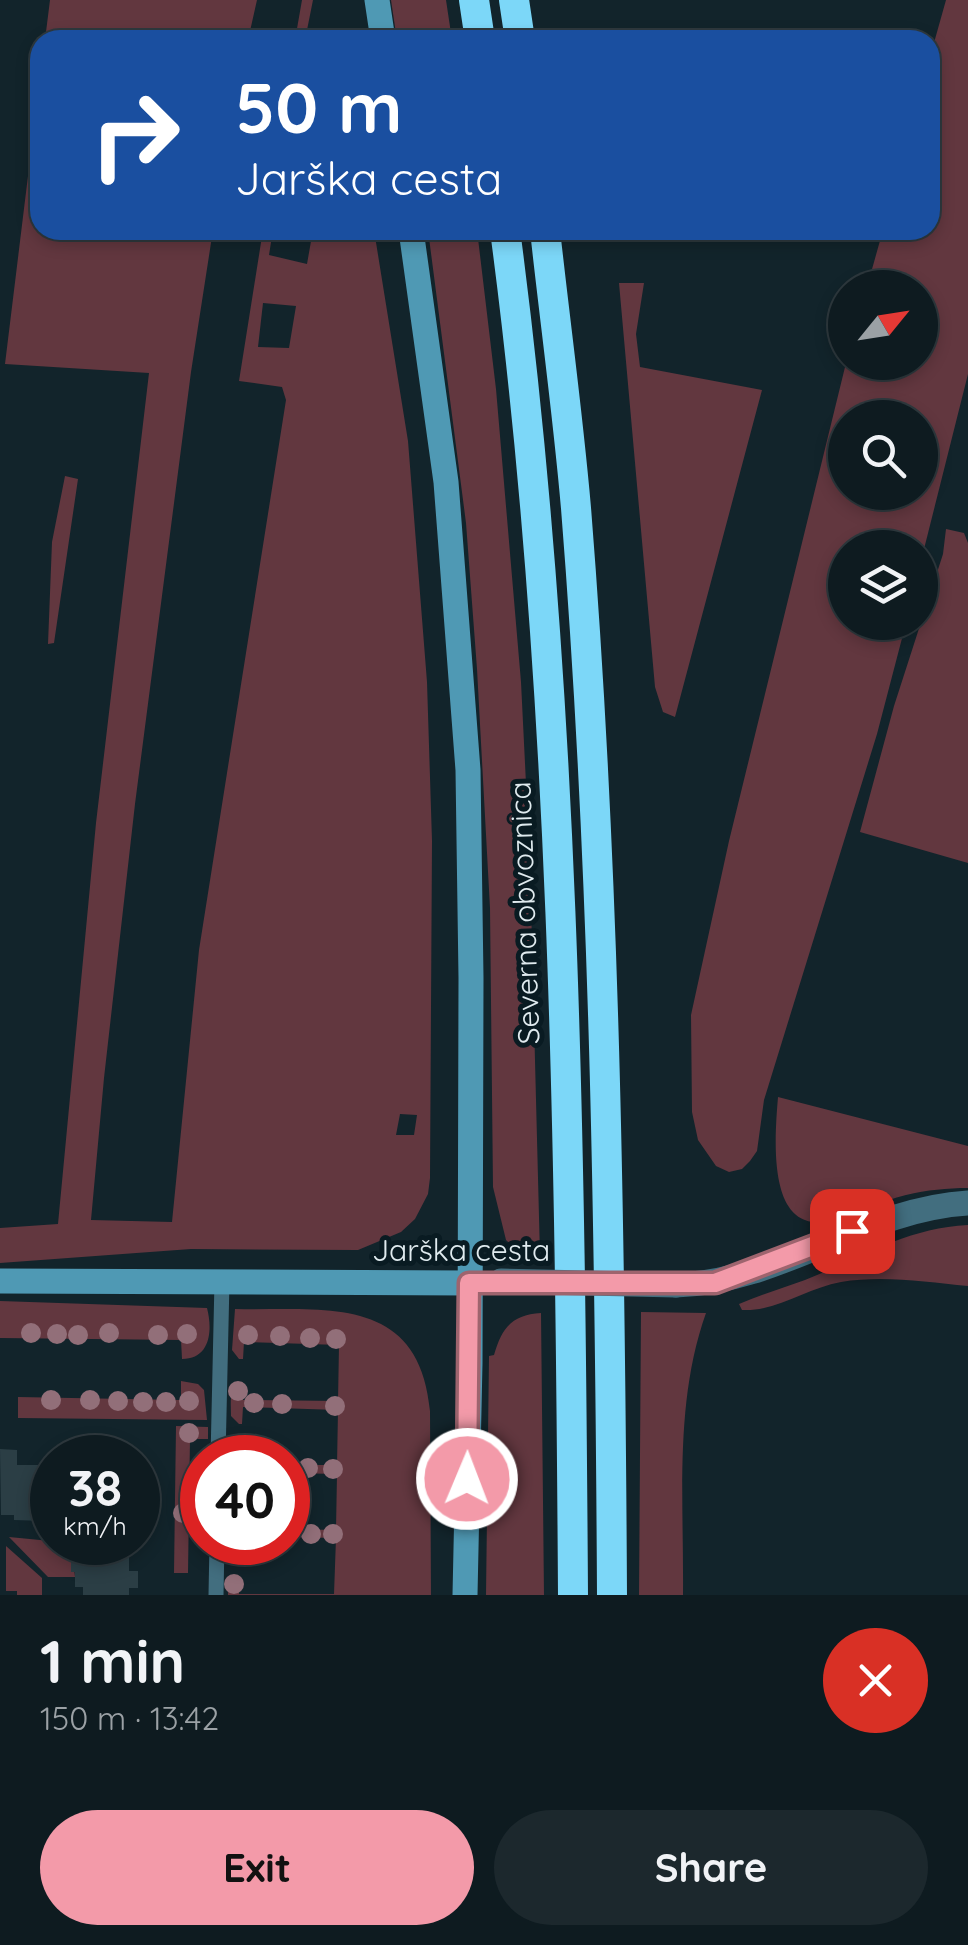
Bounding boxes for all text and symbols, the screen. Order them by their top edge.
text: 50 m [235,63,402,151]
icon: right [70,70,200,200]
text: Jarška cesta [235,150,502,206]
north arrow [828,270,938,380]
map controls [828,270,938,640]
button: search [828,400,938,510]
button: layers [828,530,938,640]
street label: Severna obvoznica [500,781,548,1045]
pin [810,1189,895,1274]
icon: arrive [825,1204,880,1259]
street label: Jarška cesta [372,1231,550,1269]
position arrow [415,1427,519,1531]
speed limit sign: 40 [180,1435,310,1565]
text: 38 [68,1456,122,1519]
text: km/h [63,1510,127,1541]
text: 1 min [40,1623,185,1698]
button: close [823,1628,928,1733]
text: 150 m · 13:42 [40,1698,219,1738]
button: Exit [40,1810,474,1925]
button: Share [494,1810,928,1925]

